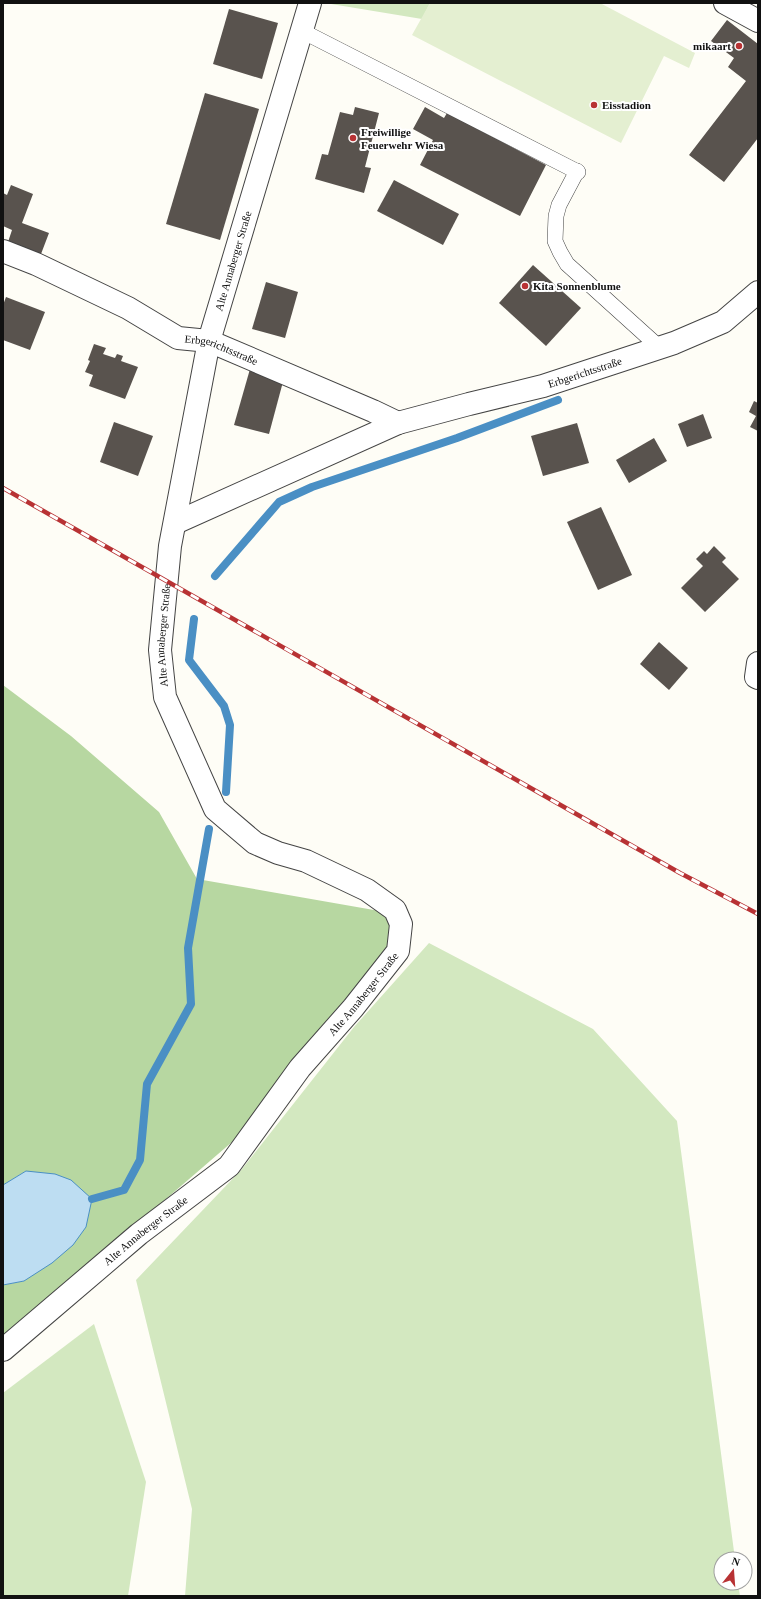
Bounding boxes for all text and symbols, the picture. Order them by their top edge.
place label: mikaart [693,40,731,52]
marker: mikaart [734,41,744,51]
place label: Eisstadion [602,99,651,111]
marker: Eisstadion [589,100,599,110]
place label: Freiwillige Feuerwehr Wiesa [361,126,444,151]
marker: Freiwillige Feuerwehr Wiesa [348,133,358,143]
street label: Alte Annaberger Straße [212,209,254,312]
place label: Kita Sonnenblume [533,280,621,292]
marker: Kita Sonnenblume [520,281,530,291]
street label: Erbgerichtsstraße [184,333,260,367]
street label: Erbgerichtsstraße [546,355,623,390]
street label: Alte Annaberger Straße [154,583,172,688]
street label: Alte Annaberger Straße [326,950,401,1038]
street label: Alte Annaberger Straße [101,1193,190,1268]
north arrow [713,1551,753,1591]
text: N [730,1555,742,1568]

